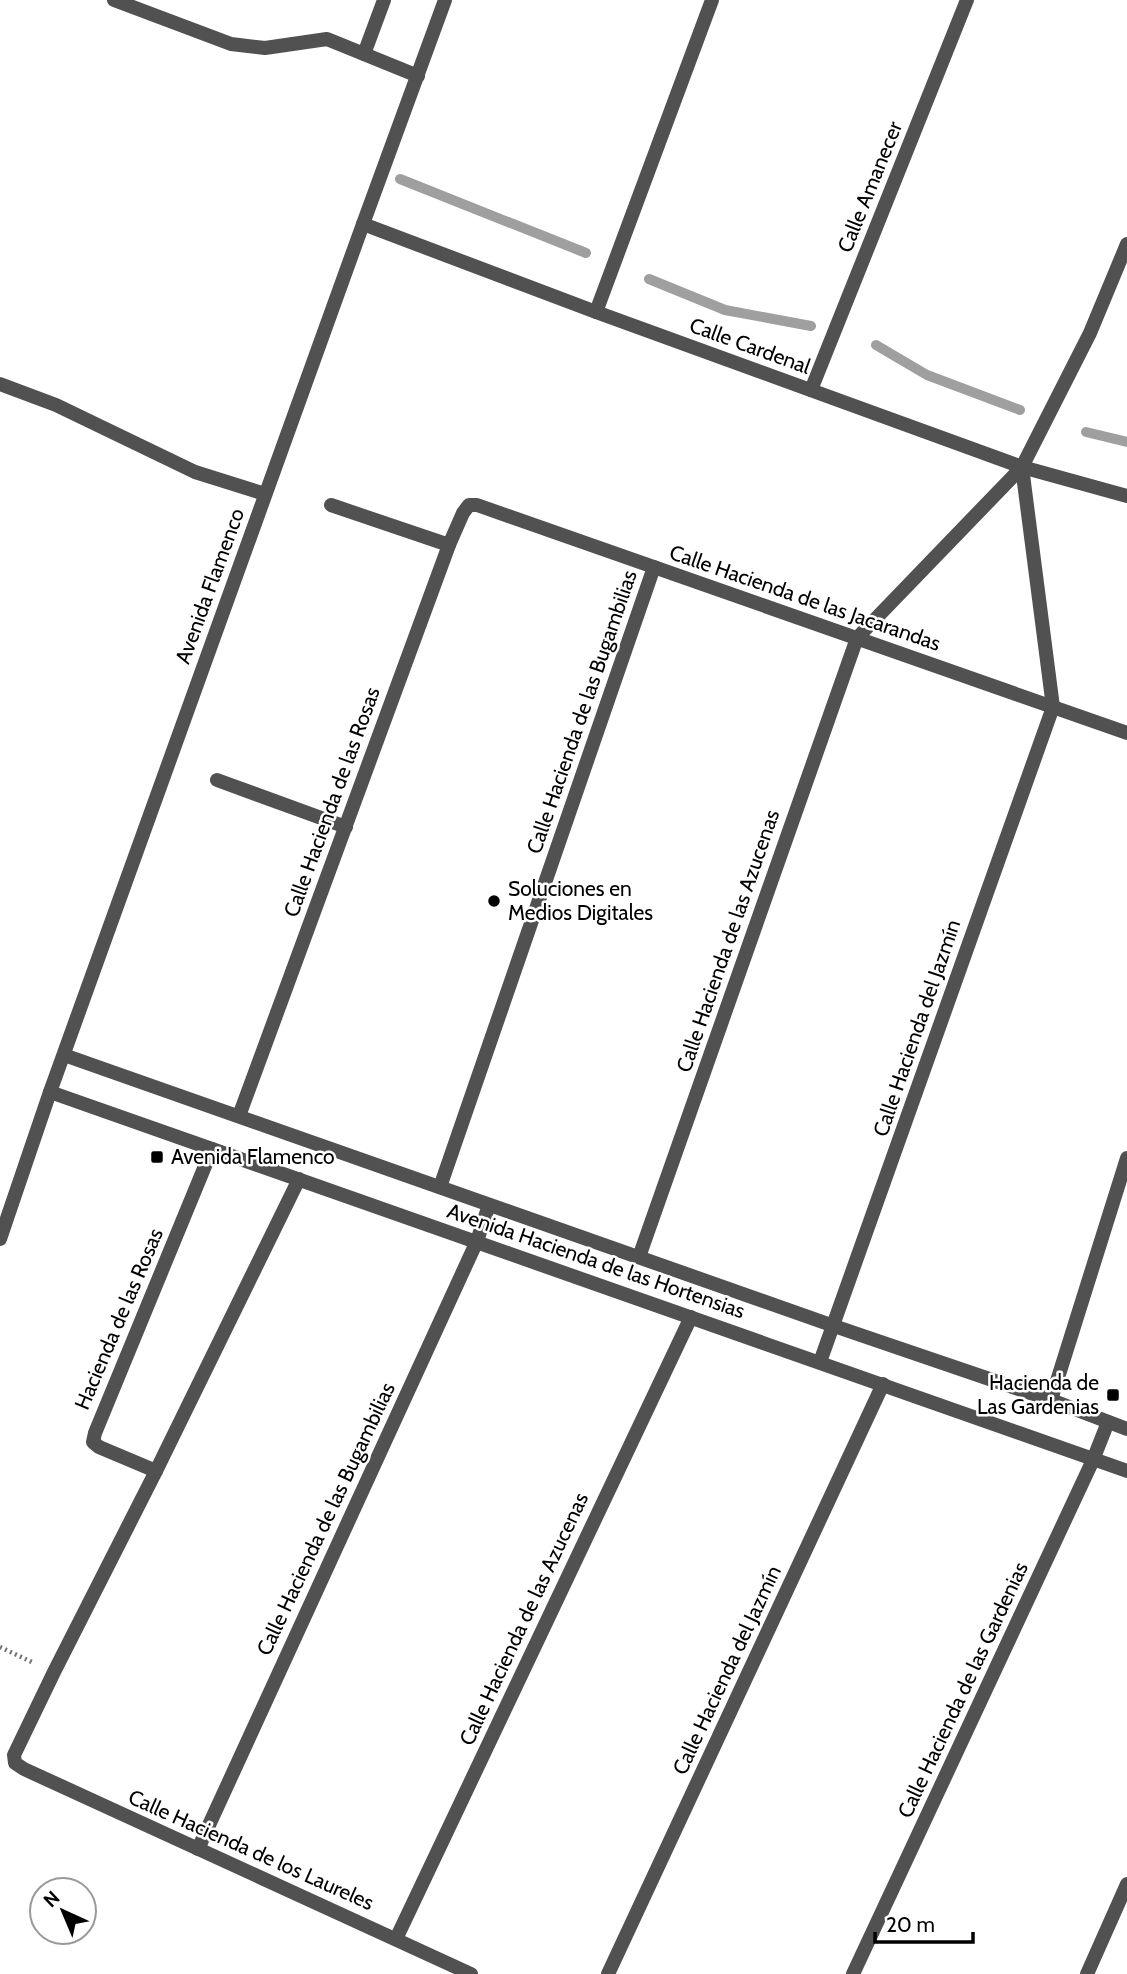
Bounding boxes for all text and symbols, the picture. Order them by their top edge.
street label: Calle Amanecer [832,117,907,256]
street label: Calle Cardenal [686,312,814,379]
street label: Avenida Flamenco [170,505,249,667]
street label: Calle Hacienda de las Jacarandas [666,539,944,656]
street label: Calle Hacienda de las Bugambilias [521,567,642,857]
street label: Calle Hacienda de las Rosas [278,683,385,920]
street label: Calle Hacienda de las Azucenas [671,806,784,1075]
place label: Soluciones en Medios Digitales [508,876,653,925]
marker: Soluciones en Medios Digitales [486,893,502,909]
street label: Calle Hacienda del Jazmín [868,916,965,1140]
place label: Avenida Flamenco [171,1144,335,1169]
marker: Avenida Flamenco [149,1149,165,1165]
street label: Avenida Hacienda de las Hortensias [444,1198,749,1323]
street label: Hacienda de las Rosas [69,1224,168,1413]
place label: Hacienda de Las Gardenias [977,1370,1099,1419]
street label: Calle Hacienda de las Bugambilias [251,1378,400,1659]
marker: Hacienda de Las Gardenias [1105,1387,1121,1403]
street label: Calle Hacienda de las Azucenas [454,1488,593,1749]
street label: Calle Hacienda de las Gardenias [892,1558,1033,1822]
street label: Calle Hacienda del Jazmín [667,1561,786,1778]
street label: Calle Hacienda de los Laureles [125,1784,378,1915]
north arrow [28,1876,98,1946]
text: N [39,1886,64,1912]
scale bar [875,1900,973,1944]
text: 20 m [886,1912,935,1937]

